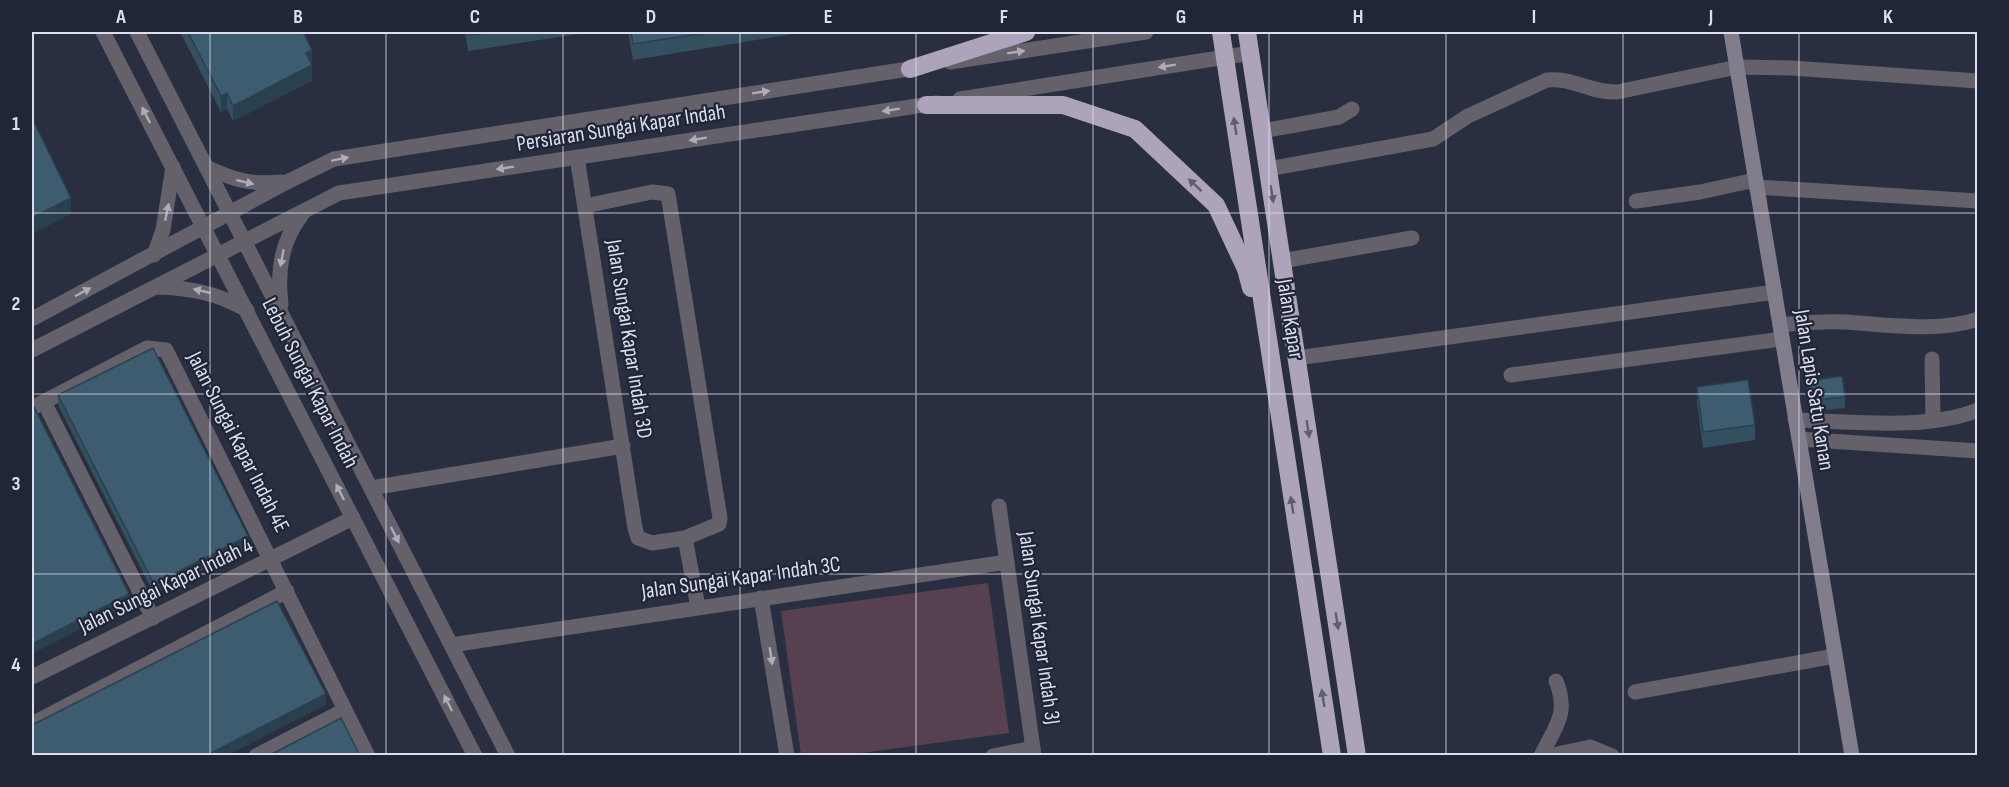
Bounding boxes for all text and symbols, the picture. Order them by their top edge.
text: A [115,5,126,29]
text: B [293,5,303,29]
text: C [470,5,480,29]
text: D [646,5,656,29]
text: E [824,5,832,29]
text: F [1000,5,1008,29]
text: G [1176,5,1186,29]
text: H [1353,5,1363,29]
text: I [1532,5,1536,29]
text: J [1708,5,1713,29]
text: K [1883,5,1893,29]
one-way arrow [1007,47,1026,56]
one-way arrow [1157,62,1176,71]
one-way arrow [752,88,771,97]
street label: Persiaran Sungai Kapar Indah [515,98,727,158]
one-way arrow [882,105,901,114]
one-way arrow [141,107,151,124]
text: 1 [12,112,20,136]
one-way arrow [1231,116,1240,135]
one-way arrow [689,134,708,143]
one-way arrow [331,154,350,163]
one-way arrow [496,163,515,172]
one-way arrow [236,178,255,187]
one-way arrow [1187,178,1202,192]
one-way arrow [1268,185,1277,204]
one-way arrow [163,202,172,221]
street label: Jalan Sungai Kapar Indah 3D [600,237,658,440]
one-way arrow [277,249,286,268]
street label: Jalan Kapar [1270,276,1310,361]
one-way arrow [193,286,212,295]
one-way arrow [75,287,92,297]
text: 2 [12,292,20,316]
street label: Lebuh Sungai Kapar Indah [255,293,365,473]
street label: Jalan Lapis Satu Kanan [1788,307,1840,472]
street label: Jalan Sungai Kapar Indah 4E [180,346,295,537]
one-way arrow [1303,419,1312,438]
text: 3 [12,472,21,496]
one-way arrow [336,484,345,501]
one-way arrow [1288,496,1297,515]
one-way arrow [390,527,400,544]
street label: Jalan Sungai Kapar Indah 3J [1012,529,1066,726]
street label: Jalan Sungai Kapar Indah 4 [74,532,257,640]
street label: Jalan Sungai Kapar Indah 3C [639,551,842,605]
one-way arrow [1333,612,1342,631]
one-way arrow [766,646,775,665]
text: 4 [11,653,21,677]
one-way arrow [1319,688,1328,707]
one-way arrow [443,695,453,712]

